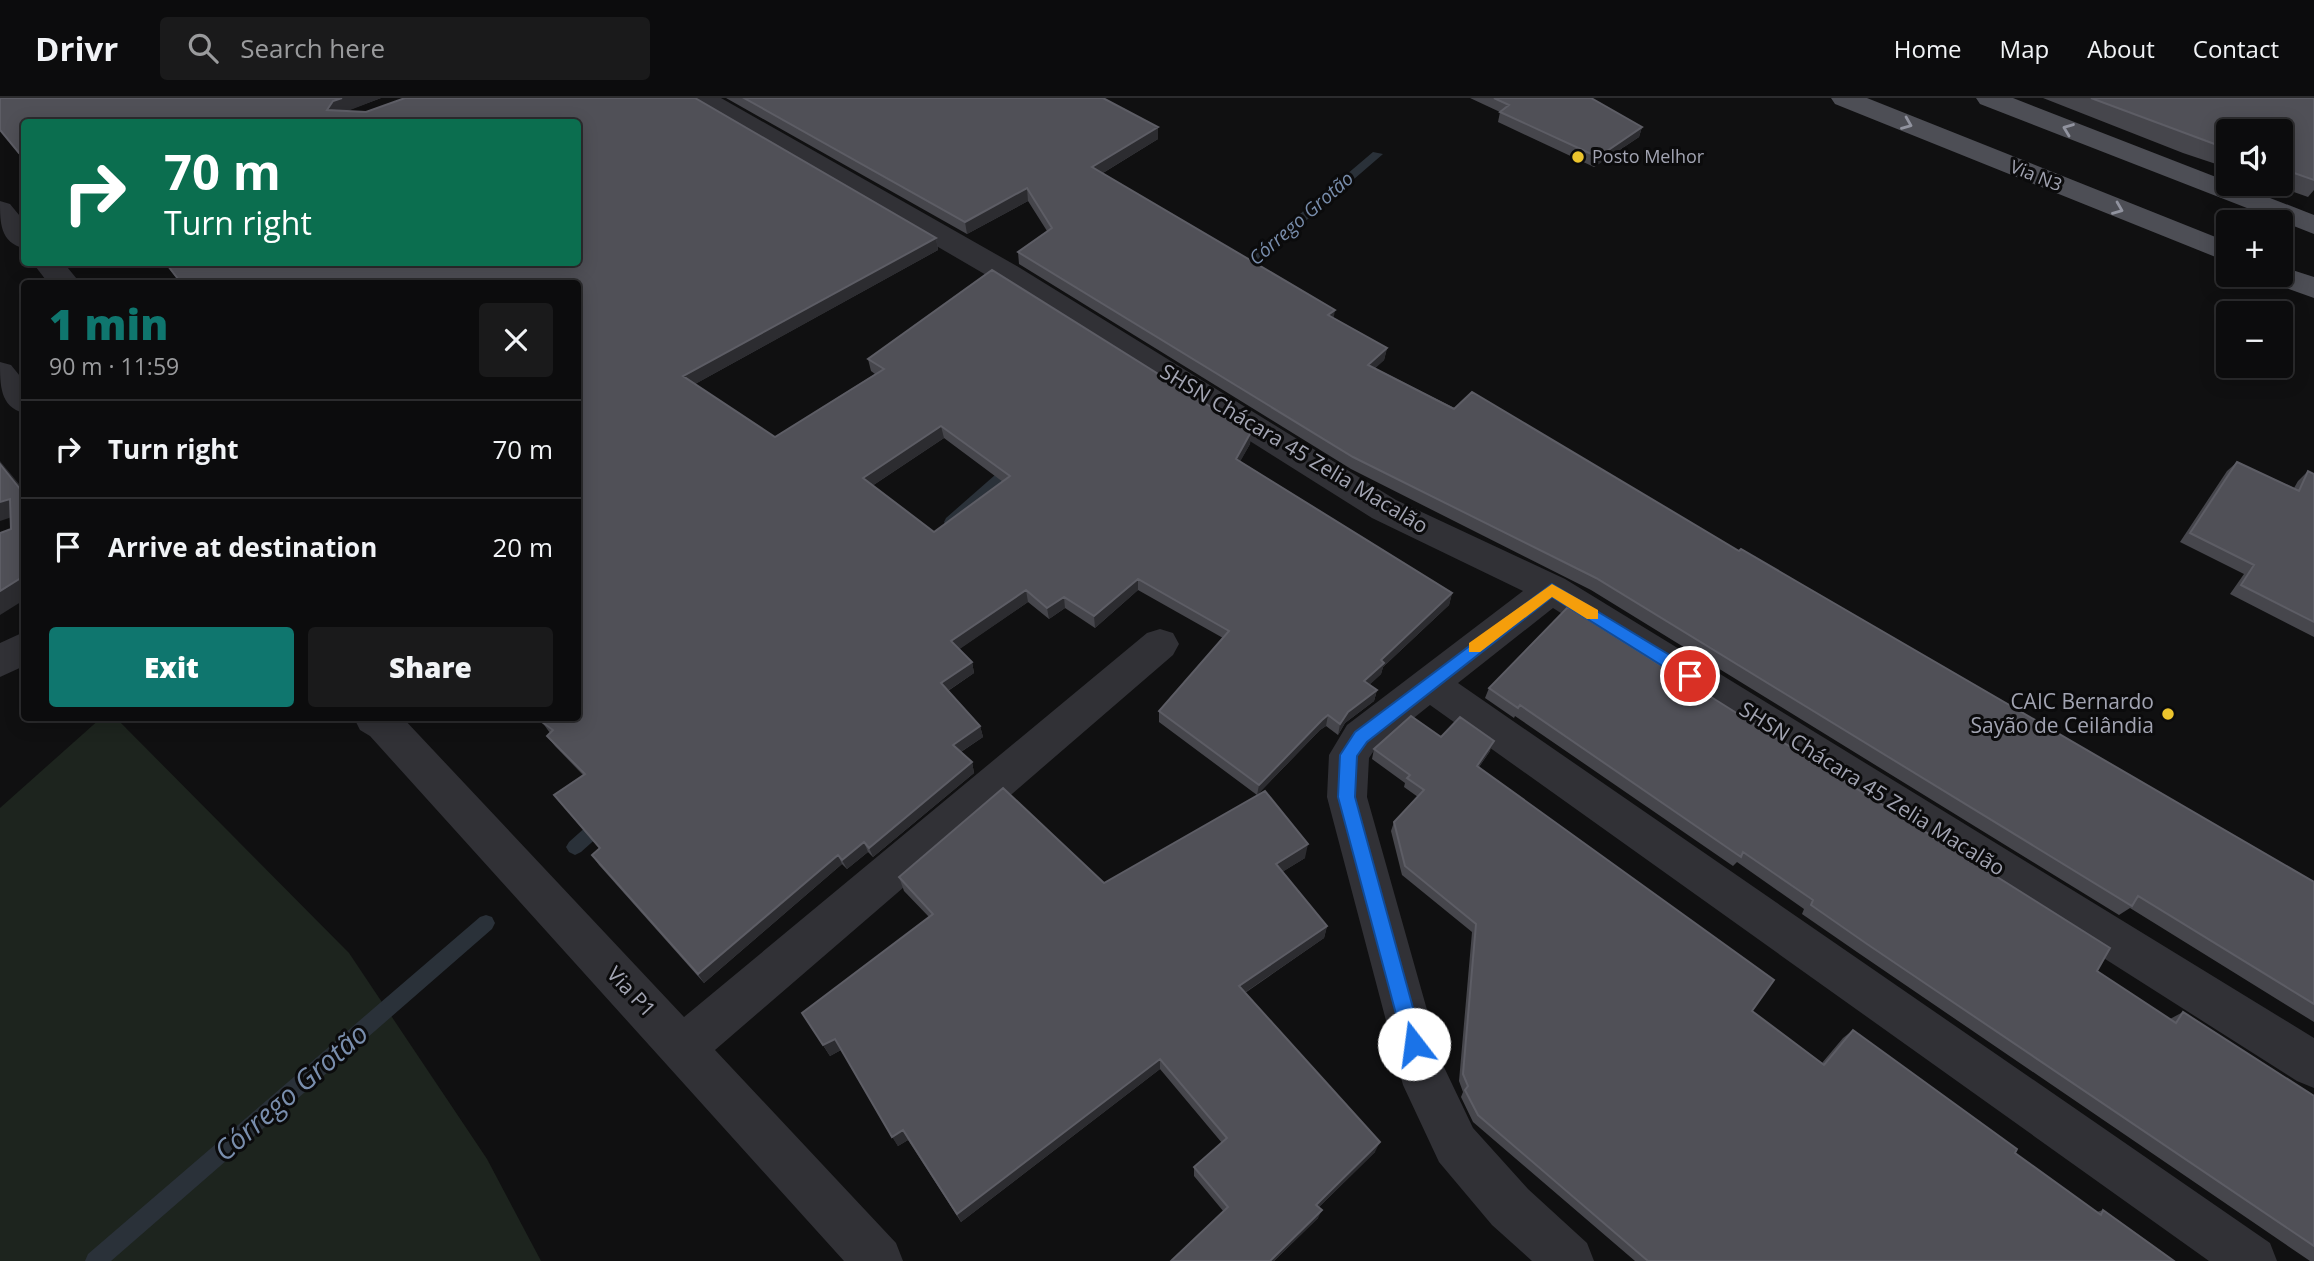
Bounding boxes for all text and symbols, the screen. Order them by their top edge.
search box [160,17,650,80]
text: Drivr [35,26,118,71]
icon: search [184,29,222,67]
text: Search here [240,30,385,66]
text: Home [1894,32,1962,65]
text: Map [2000,32,2049,65]
text: About [2087,32,2155,65]
text: Contact [2193,32,2279,65]
one-way arrow [1900,115,1912,129]
map controls [2216,119,2293,378]
button: sound [2216,119,2293,196]
one-way arrow [2062,123,2074,137]
text: 70 m [164,138,281,204]
place label: Posto Melhor [1592,144,1705,168]
icon: right [49,147,140,238]
marker: Posto Melhor [1570,149,1586,165]
street label: Via N3 [2007,154,2066,196]
water label: Córrego Grotão [1243,165,1359,271]
one-way arrow [2111,200,2123,214]
text: Turn right [164,201,312,244]
button: + [2216,210,2293,287]
text: 1 min [49,295,168,352]
button: − [2216,301,2293,378]
button: close [479,303,553,377]
text: 90 m · 11:59 [49,350,179,382]
street label: SHSN Chácara 45 Zelia Macalão [1155,357,1434,539]
icon: right [49,430,87,468]
text: Turn right [108,431,239,467]
text: 70 m [492,431,553,467]
icon: arrive [49,528,87,566]
text: Arrive at destination [108,529,377,565]
text: 20 m [492,529,553,565]
button: Exit [49,627,294,707]
button: Share [308,627,553,707]
pin [1660,646,1720,706]
icon: arrive [1671,657,1709,695]
place label: CAIC Bernardo Sayão de Ceilândia [1970,687,2154,739]
street label: SHSN Chácara 45 Zelia Macalão [1735,695,2011,882]
marker: CAIC Bernardo Sayão de Ceilândia [2160,706,2176,722]
street label: Via P1 [601,960,662,1023]
position arrow [1377,1007,1451,1081]
water label: Córrego Grotão [205,1014,375,1169]

